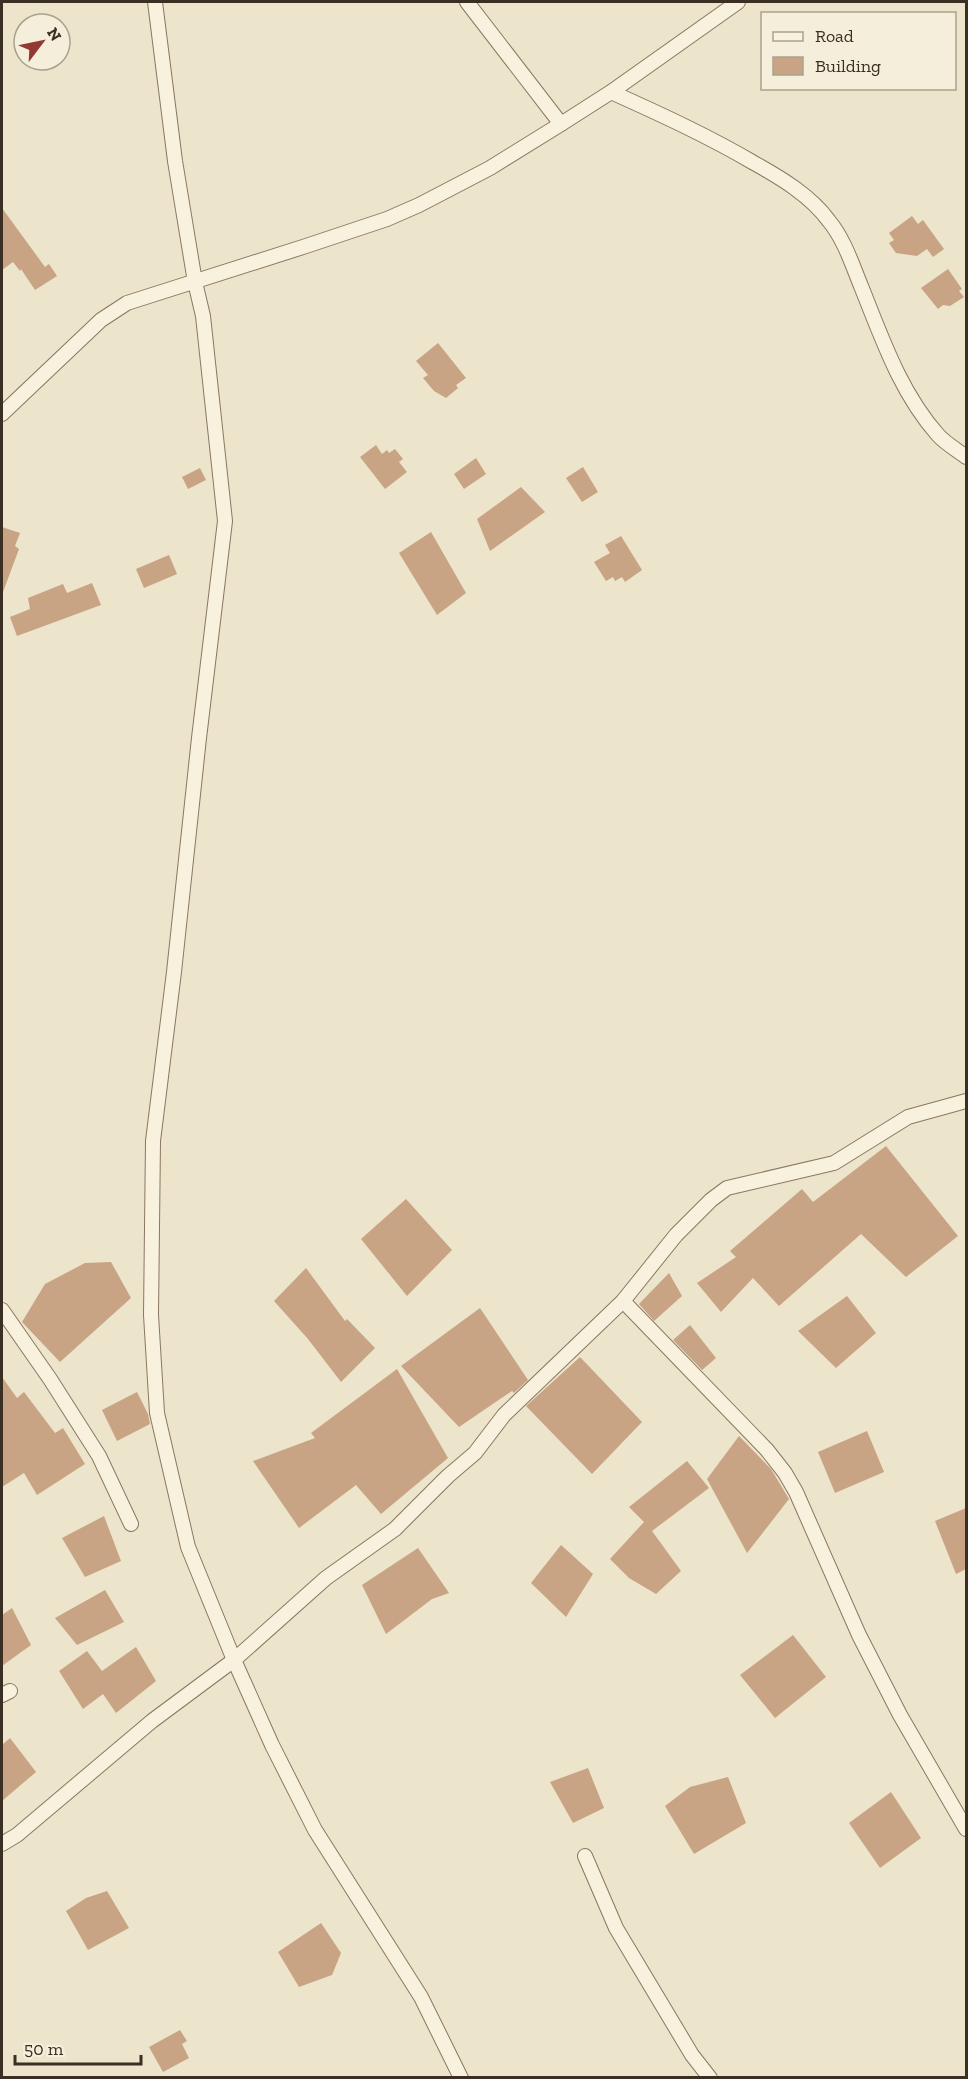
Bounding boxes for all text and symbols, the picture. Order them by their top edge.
north arrow [12,12,72,72]
legend [761,12,956,90]
text: N [43,24,66,45]
text: Road [815,25,854,47]
text: Building [815,55,881,77]
scale bar [15,2028,141,2066]
text: 50 m [24,2038,64,2060]

